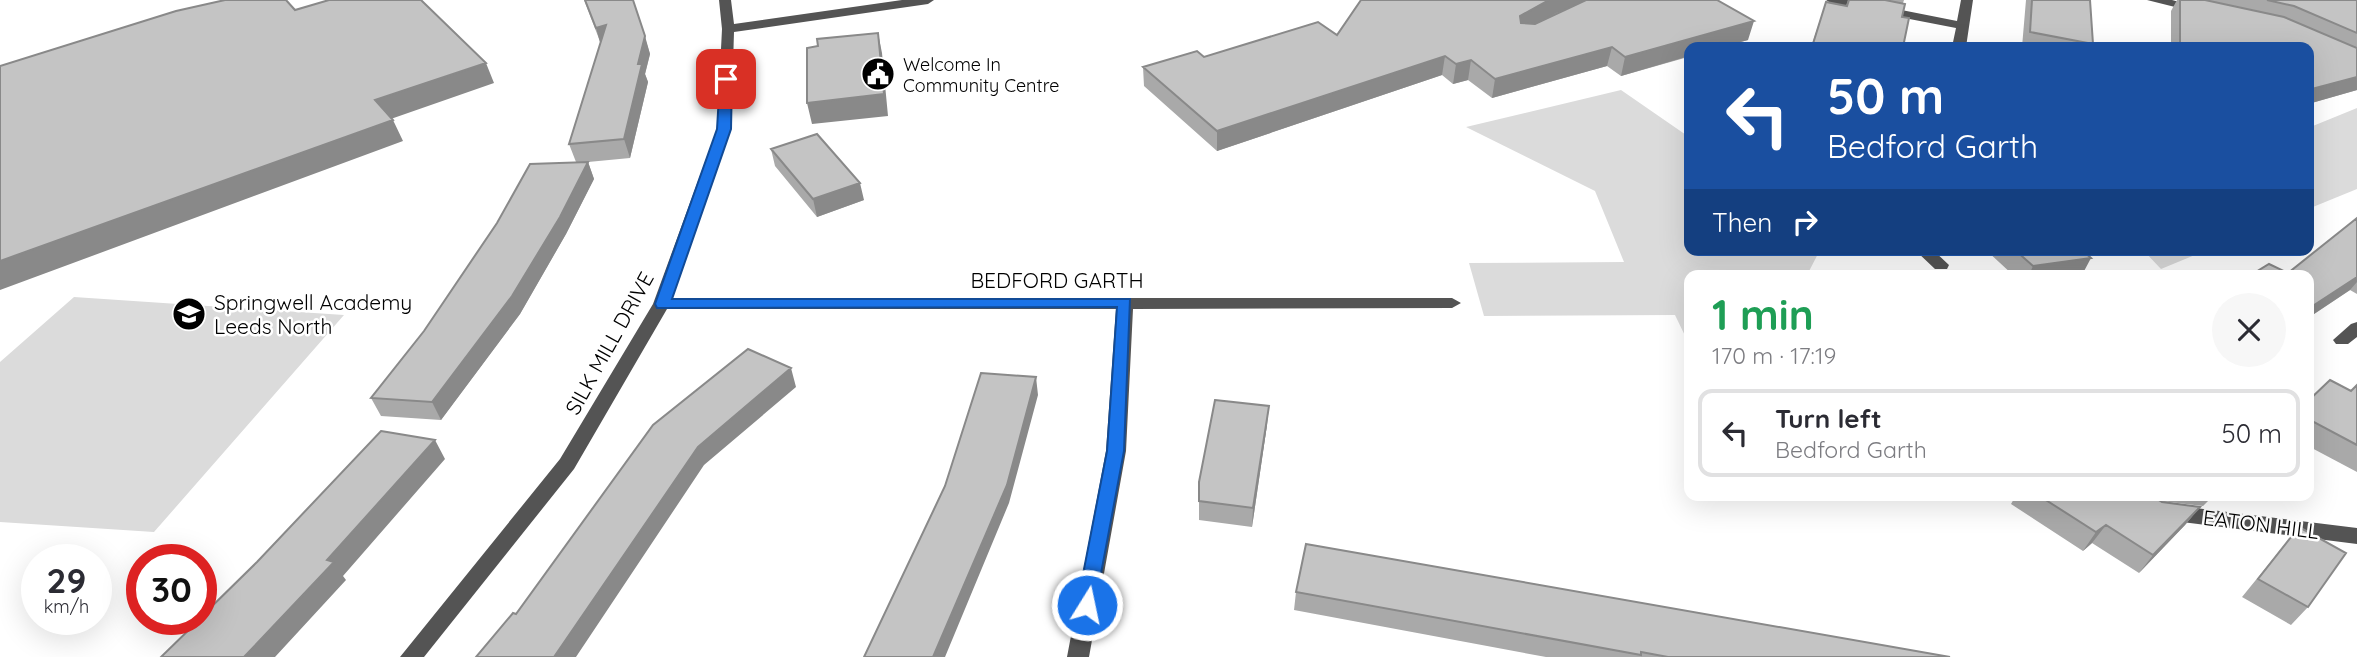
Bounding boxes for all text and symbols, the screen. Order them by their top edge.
pin [696,49,756,109]
place label: Welcome In Community Centre [903,53,1059,97]
public building icon: Welcome In Community Centre [859,55,897,93]
icon: arrive [707,60,745,98]
text: 50 m [1827,65,1944,126]
icon: left [1712,70,1803,161]
text: Bedford Garth [1827,126,2038,166]
icon: right [1786,203,1824,241]
text: Then [1712,206,1772,239]
street label: SILK MILL DRIVE [559,267,659,419]
street label: BEDFORD GARTH [970,267,1144,293]
text: 1 min [1712,288,1814,341]
place label: Springwell Academy Leeds North [214,289,412,339]
button: close [2212,293,2286,367]
school or university icon: Springwell Academy Leeds North [170,295,208,333]
text: 170 m · 17:19 [1712,341,1836,370]
text: Turn left [1775,402,1882,435]
icon: left [1716,414,1754,452]
text: 50 m [2222,417,2282,450]
text: Bedford Garth [1775,435,1927,464]
street label: EATON HILL [2202,504,2320,544]
speed limit sign: 30 [126,544,217,635]
text: 29 [47,558,86,602]
position arrow [1050,568,1124,642]
text: km/h [44,595,89,618]

